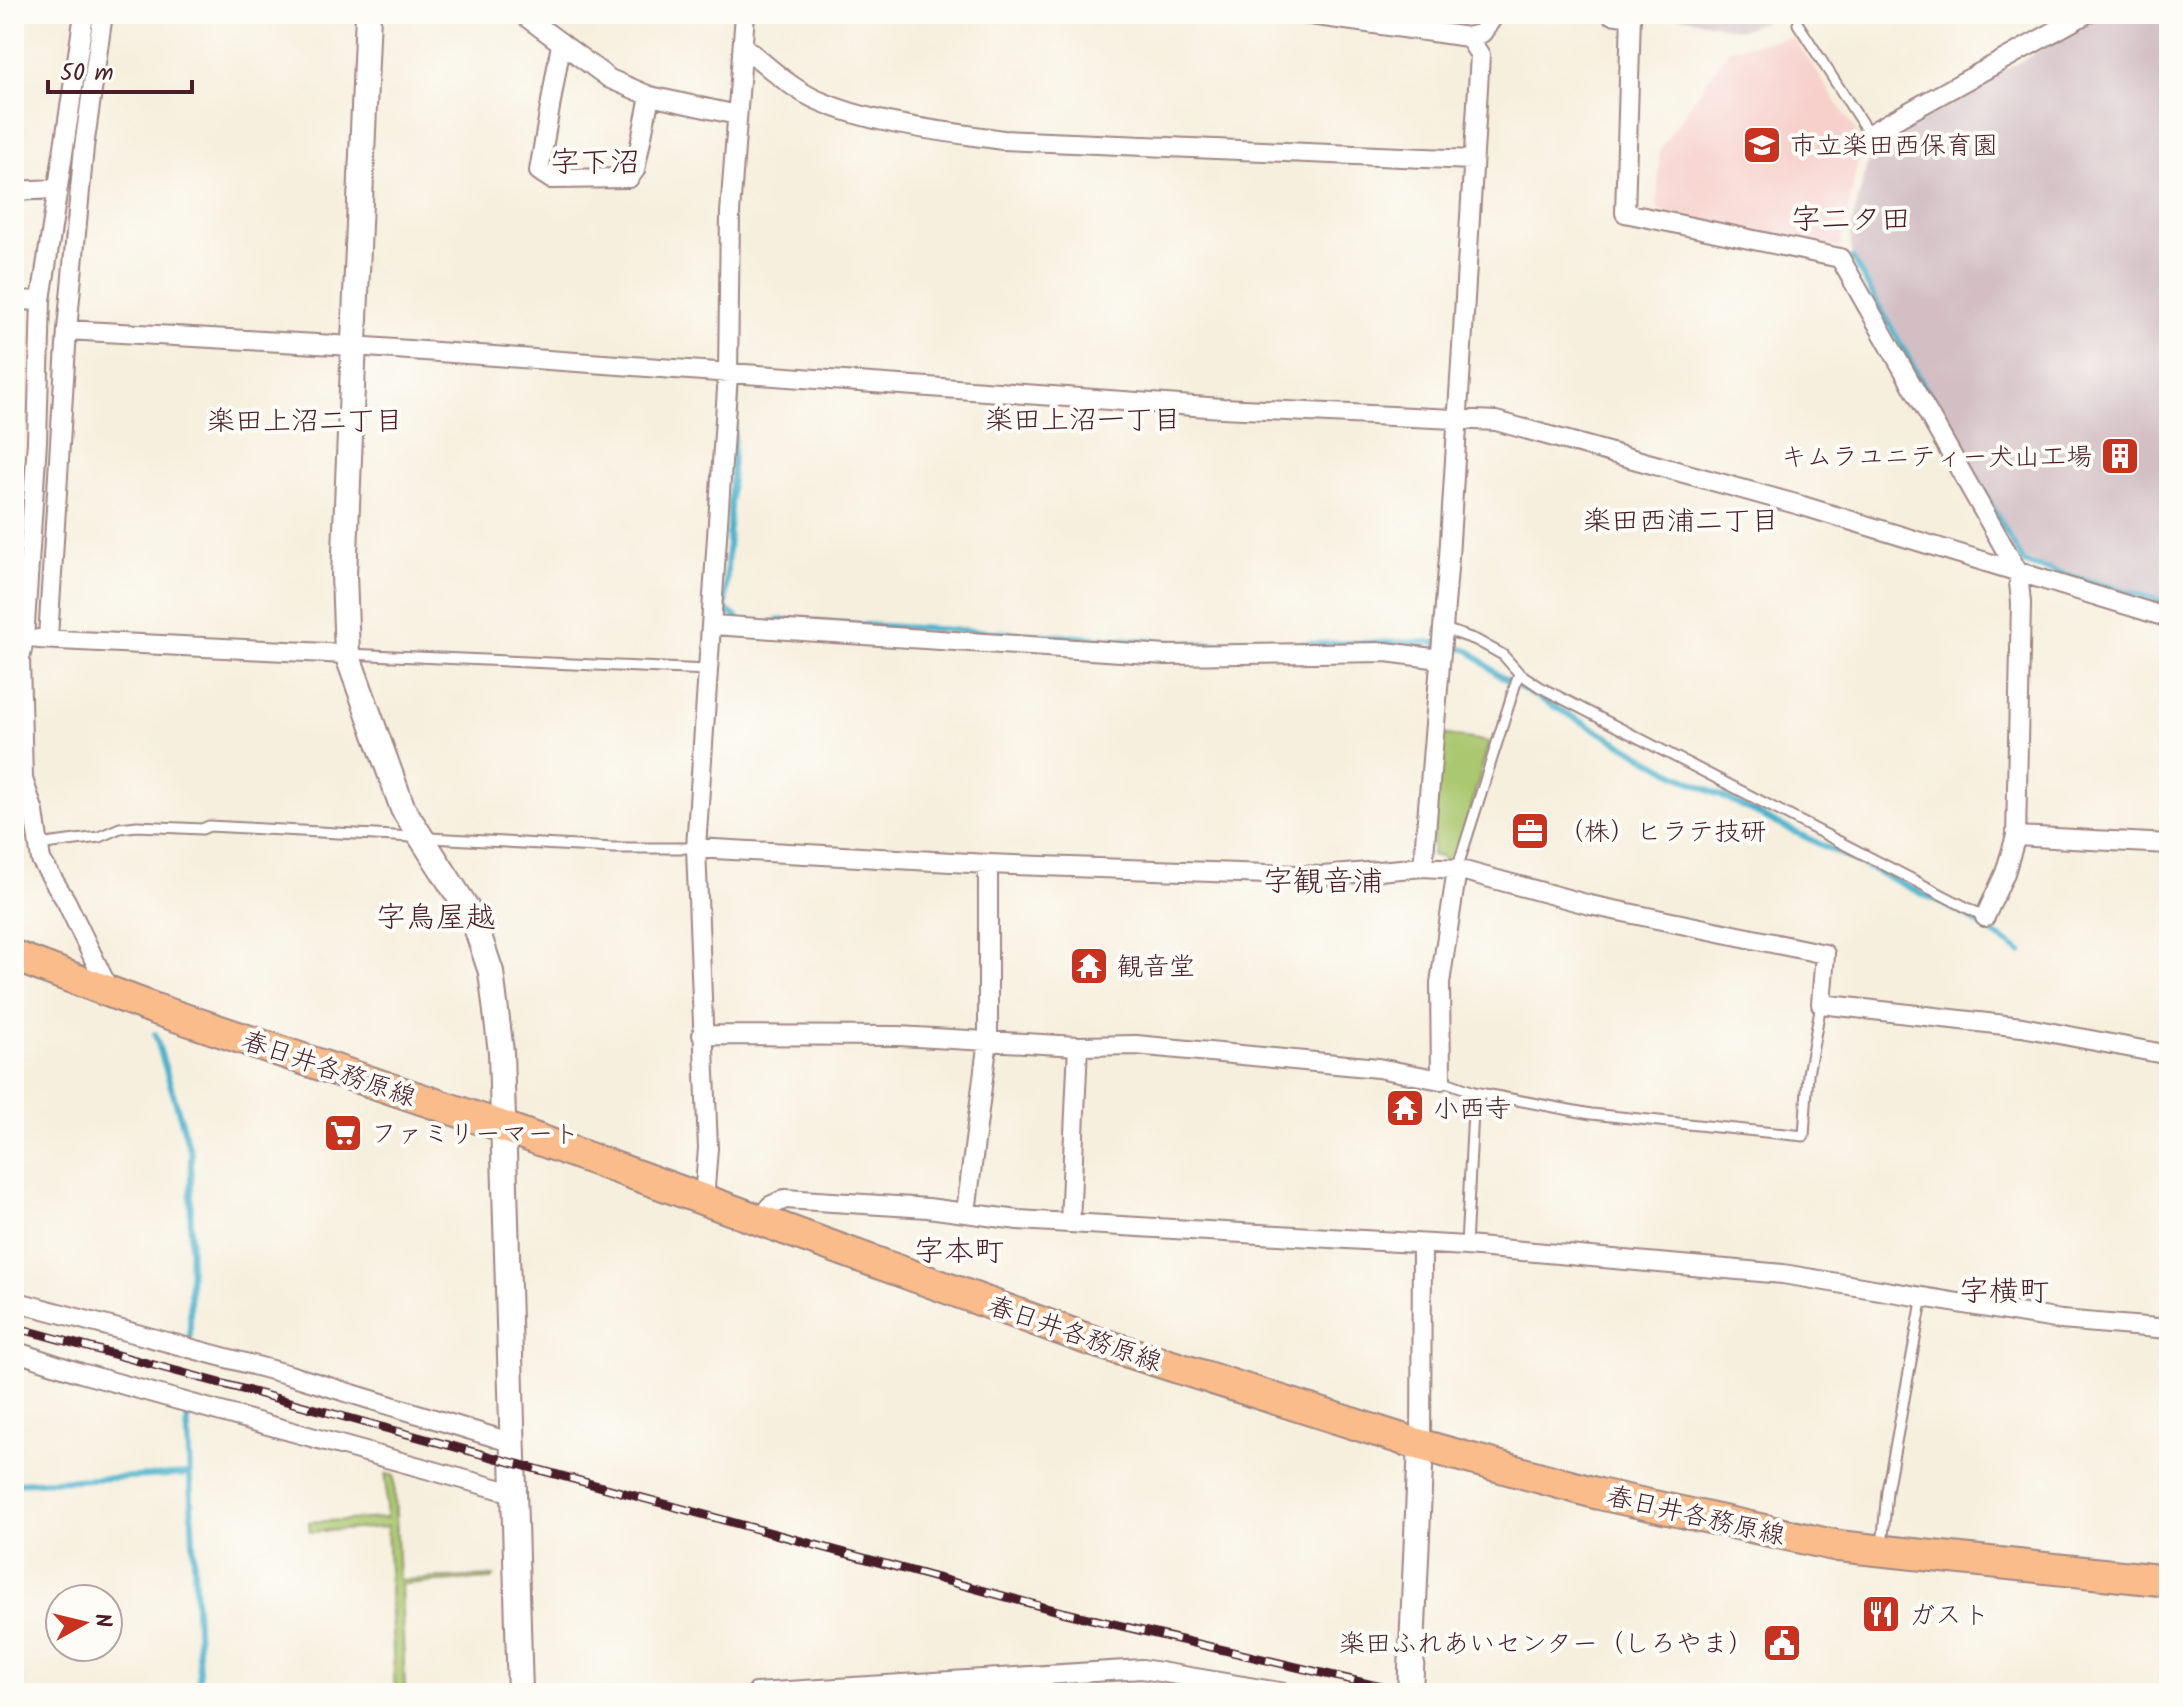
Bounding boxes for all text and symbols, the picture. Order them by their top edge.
scale bar [48,44,192,94]
text: 50 m [60,54,114,93]
school or university icon: 市立楽田西保育園 [1741,124,1783,166]
place label: 市立楽田西保育園 [1790,126,1998,168]
district label: 字下沼 [550,140,640,188]
district label: 字二タ田 [1791,197,1911,245]
district label: 楽田上沼一丁目 [985,399,1181,444]
district label: 楽田上沼二丁目 [207,400,403,445]
building icon: キムラユニティー犬山工場 [2099,435,2141,477]
place label: キムラユニティー犬山工場 [1781,437,2092,479]
district label: 楽田西浦二丁目 [1583,500,1779,545]
office icon: （株）ヒラテ技研 [1509,810,1551,852]
place label: （株）ヒラテ技研 [1558,812,1766,854]
district label: 字観音浦 [1263,859,1383,907]
district label: 字鳥屋越 [376,895,496,943]
temple icon: 観音堂 [1068,945,1110,987]
place label: 観音堂 [1117,947,1195,989]
street label: 春日井各務原線 [235,1020,421,1119]
temple icon: 小西寺 [1384,1087,1426,1129]
place label: 小西寺 [1433,1089,1511,1131]
supermarket icon: ファミリーマート [322,1112,364,1154]
place label: ファミリーマート [371,1114,580,1156]
district label: 字本町 [914,1229,1004,1277]
district label: 字横町 [1959,1269,2049,1317]
street label: 春日井各務原線 [981,1285,1167,1384]
street label: 春日井各務原線 [1602,1476,1789,1558]
north arrow [44,1583,124,1663]
restaurant icon: ガスト [1860,1593,1902,1635]
place label: ガスト [1909,1595,1990,1637]
text: N [83,1611,120,1630]
public building icon: 楽田ふれあいセンター（しろやま） [1761,1622,1803,1664]
place label: 楽田ふれあいセンター（しろやま） [1339,1624,1754,1666]

